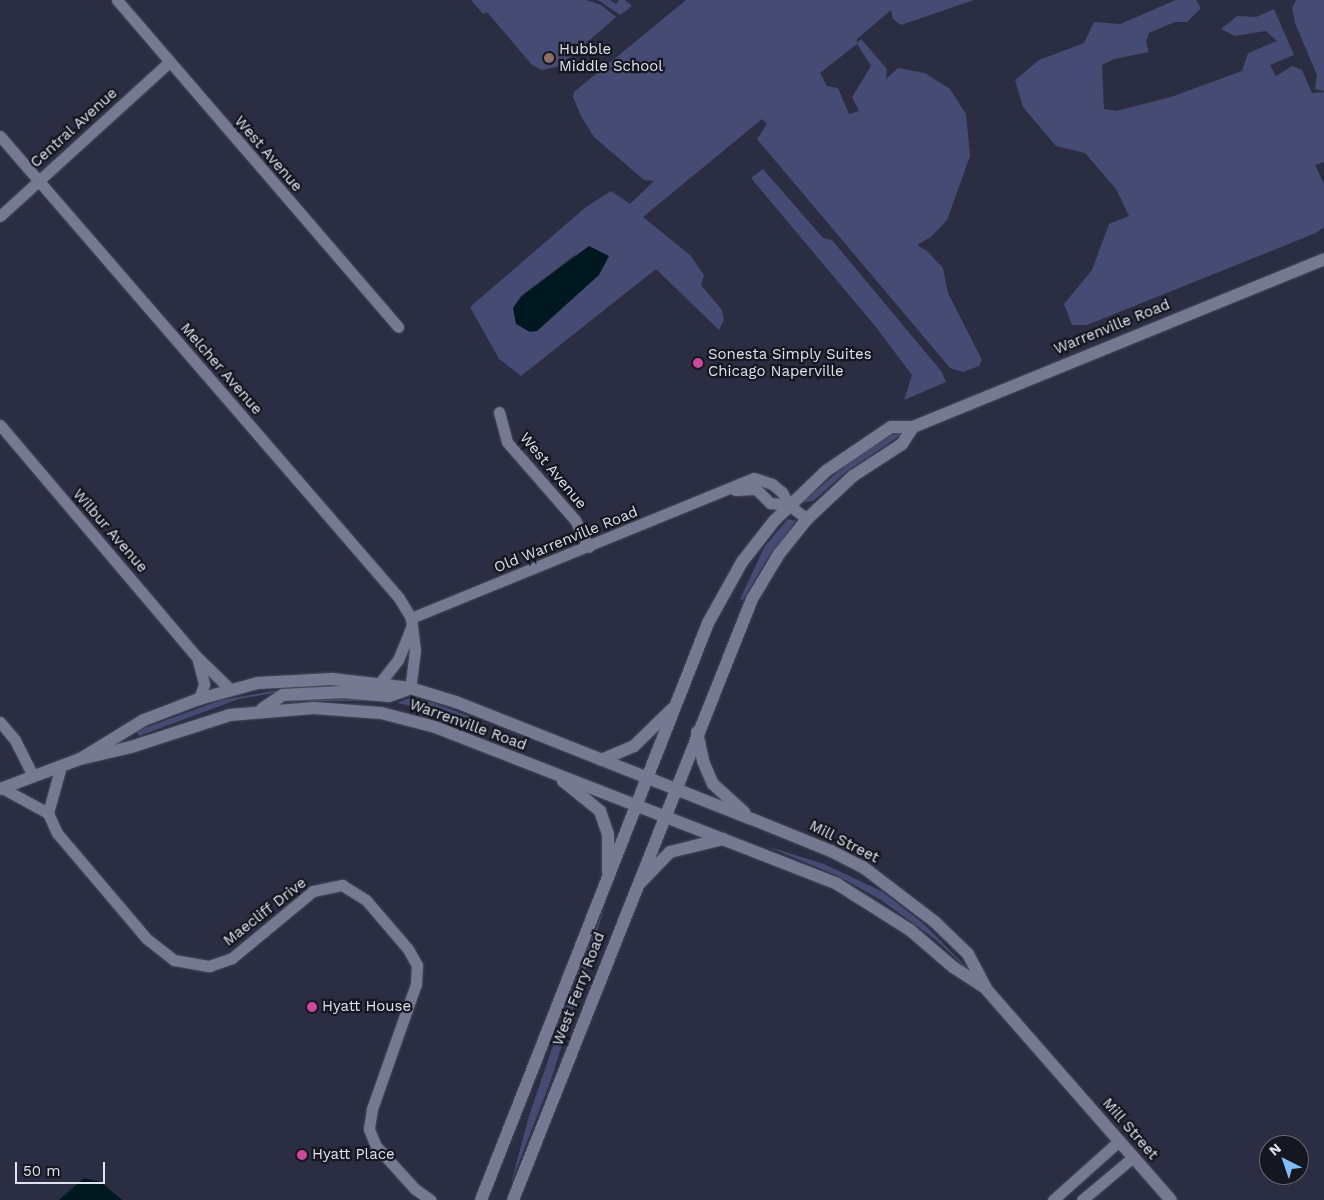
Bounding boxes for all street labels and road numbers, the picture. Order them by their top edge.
street label: Central Avenue [27,84,121,172]
street label: West Avenue [230,112,306,196]
street label: Warrenville Road [1051,296,1173,358]
street label: Melcher Avenue [176,319,266,419]
street label: West Avenue [516,429,590,513]
street label: Wilbur Avenue [68,485,152,577]
street label: Old Warrenville Road [491,503,641,577]
street label: Warrenville Road [407,695,529,755]
street label: Mill Street [806,817,882,867]
street label: Maecliff Drive [220,874,310,950]
street label: West Ferry Road [549,930,609,1048]
street label: Mill Street [1098,1094,1162,1164]

